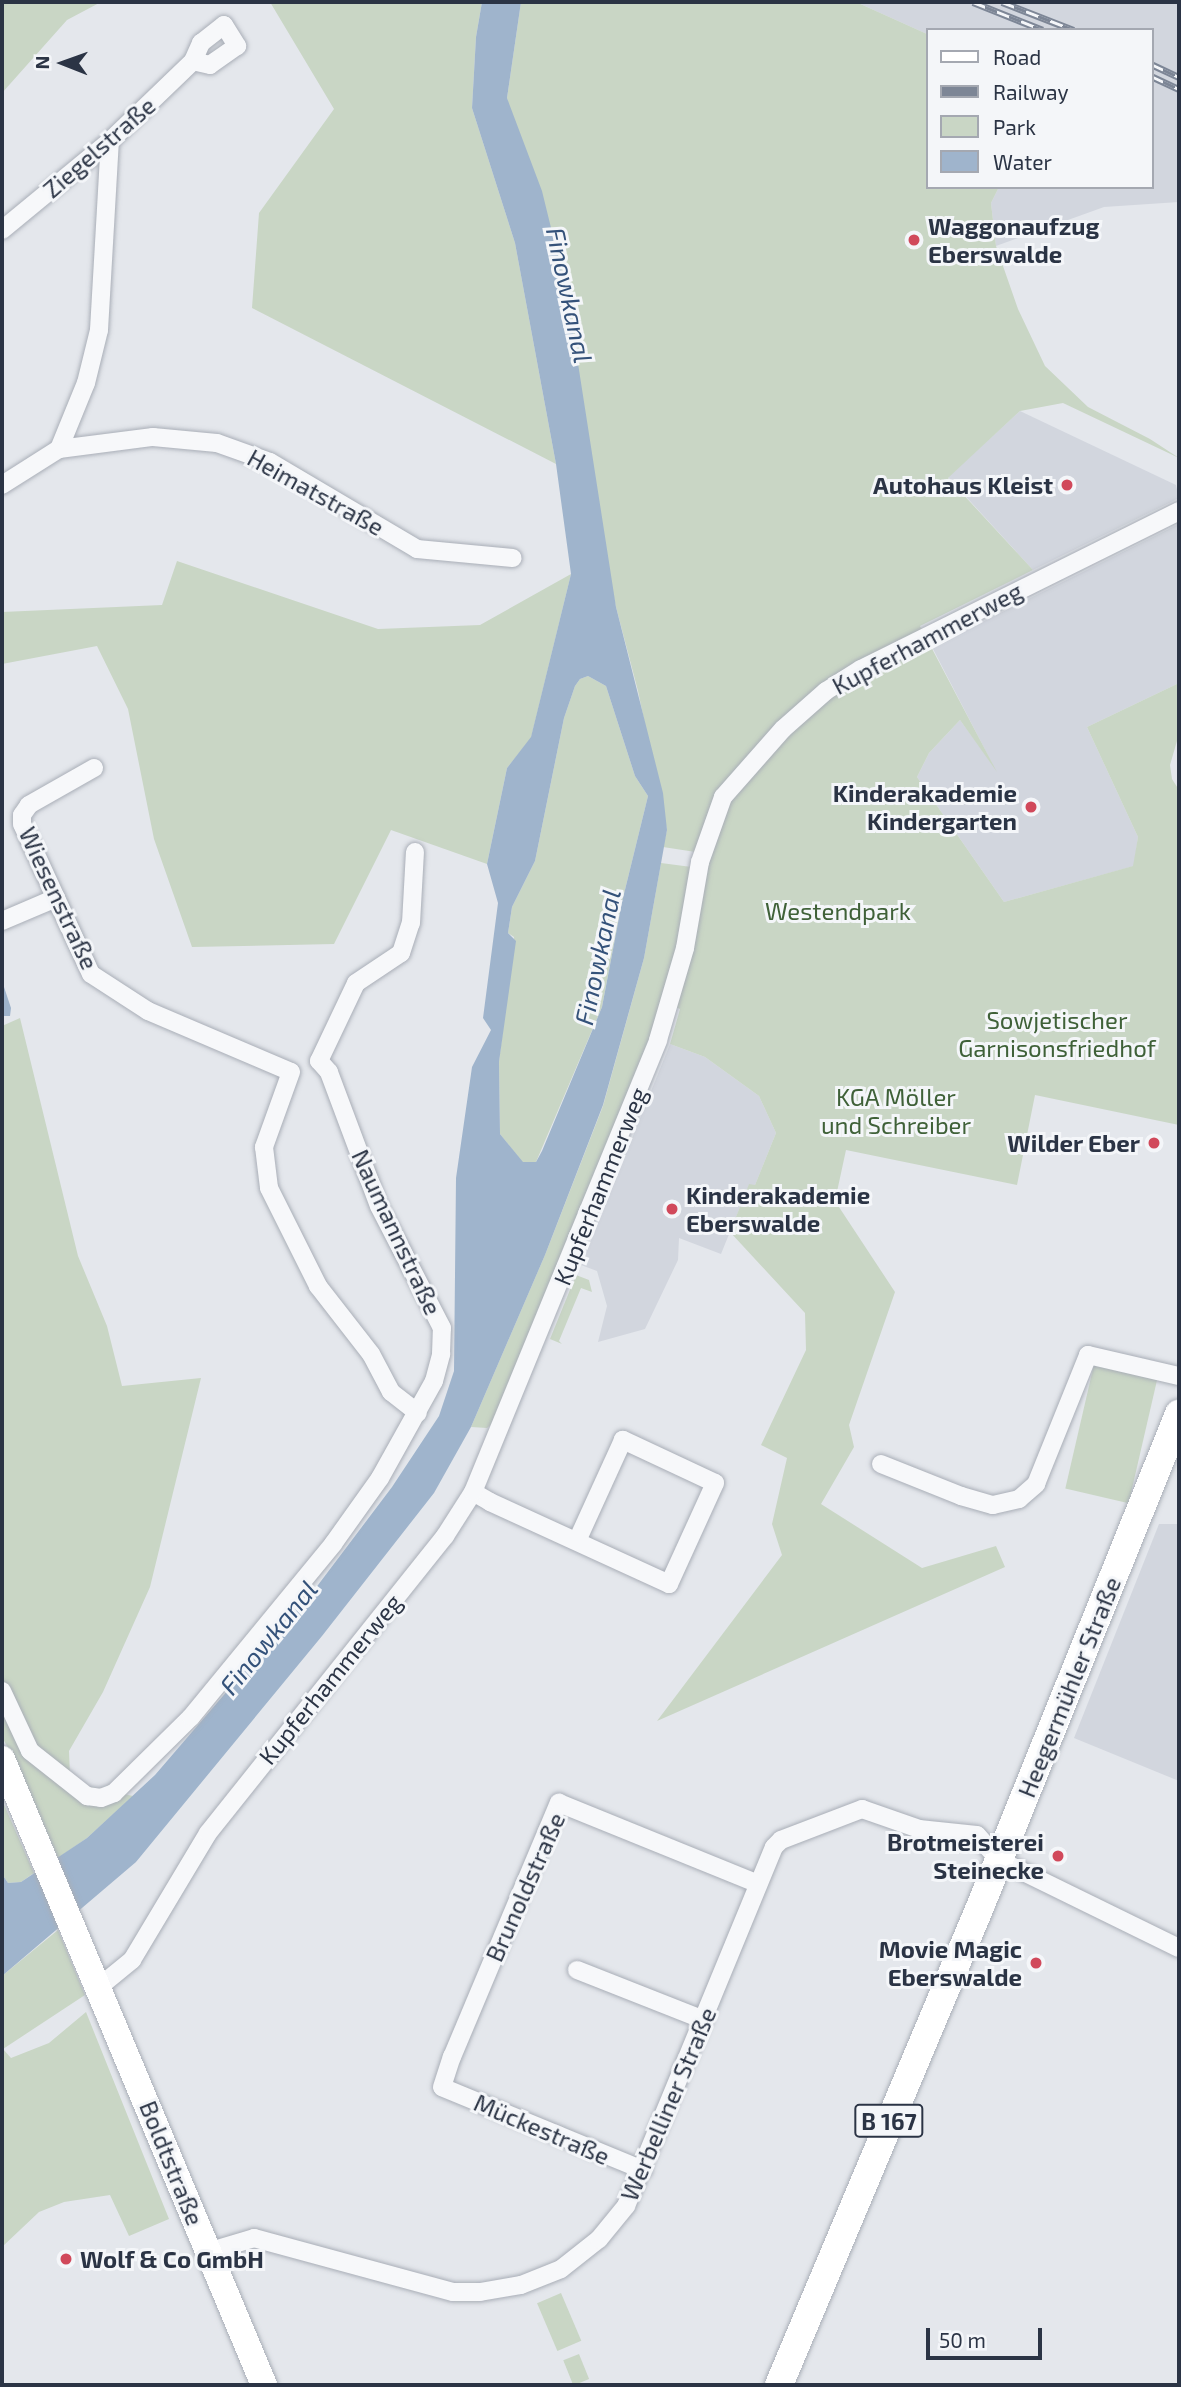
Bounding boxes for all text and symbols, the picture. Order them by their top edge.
north arrow [28,28,98,98]
legend [926,28,1153,189]
text: Road [993,44,1041,69]
text: N [30,56,53,70]
text: Railway [993,79,1069,104]
street label: Ziegelstraße [37,91,161,203]
text: Park [993,114,1036,139]
text: Water [993,149,1052,174]
place label: Waggonaufzug Eberswalde [928,212,1100,268]
water label: Finowkanal [540,224,600,366]
marker: Waggonaufzug Eberswalde [906,232,922,248]
street label: Heimatstraße [243,443,389,541]
place label: Autohaus Kleist [873,471,1053,499]
marker: Autohaus Kleist [1059,477,1075,493]
street label: Kupferhammerweg [827,576,1027,700]
place label: Kinderakademie Kindergarten [833,779,1017,835]
marker: Kinderakademie Kindergarten [1023,799,1039,815]
street label: Wiesenstraße [13,822,105,974]
water label: Finowkanal [567,886,627,1028]
park label: Westendpark [765,897,911,925]
park label: Sowjetischer Garnisonsfriedhof [958,1006,1156,1062]
street label: Kupferhammerweg [547,1083,653,1289]
park label: KGA Möller und Schreiber [821,1083,971,1139]
place label: Wilder Eber [1007,1129,1140,1157]
marker: Wilder Eber [1146,1135,1162,1151]
street label: Naumannstraße [346,1145,448,1319]
place label: Kinderakademie Eberswalde [686,1181,870,1237]
marker: Kinderakademie Eberswalde [664,1201,680,1217]
street label: Heegermühler Straße [1012,1572,1126,1802]
water label: Finowkanal [212,1574,324,1700]
street label: Kupferhammerweg [252,1588,408,1770]
street label: Brunoldstraße [479,1808,571,1966]
place label: Brotmeisterei Steinecke [887,1828,1044,1884]
marker: Brotmeisterei Steinecke [1050,1848,1066,1864]
place label: Movie Magic Eberswalde [879,1935,1022,1991]
marker: Movie Magic Eberswalde [1028,1955,1044,1971]
street label: Werbelliner Straße [614,2003,722,2205]
street label: Mückestraße [470,2088,614,2170]
street label: Boldtstraße [134,2097,210,2229]
road number: B 167 [854,2102,924,2140]
place label: Wolf & Co GmbH [80,2245,264,2273]
marker: Wolf & Co GmbH [58,2251,74,2267]
scale bar [929,2314,1044,2358]
text: 50 m [939,2327,986,2352]

